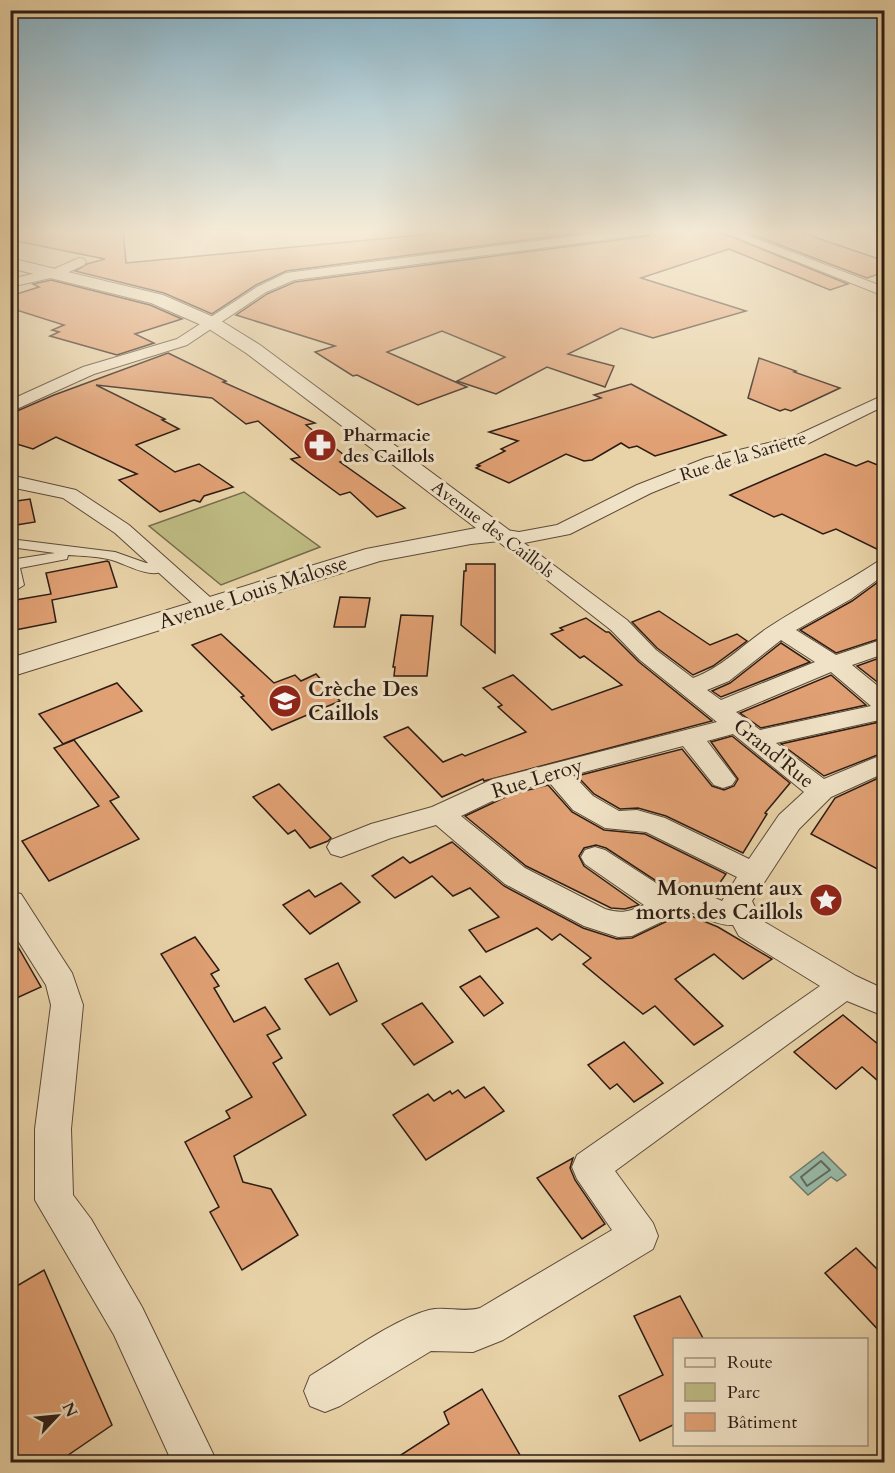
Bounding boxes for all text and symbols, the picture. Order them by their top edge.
place label: Pharmacie des Caillols [343,423,434,469]
street label: Rue de la Sariette [677,425,810,488]
pharmacy icon: Pharmacie des Caillols [302,427,338,463]
street label: Avenue des Caillols [426,475,559,584]
street label: Avenue Louis Malosse [155,548,351,637]
place label: Crèche Des Caillols [308,675,419,728]
school or university icon: Crèche Des Caillols [267,683,303,719]
street label: Grand'Rue [727,712,820,795]
street label: Rue Leroy [488,751,586,806]
place label: Monument aux morts des Caillols [636,874,804,927]
place icon: Monument aux morts des Caillols [808,882,844,918]
legend [673,1338,868,1446]
text: Route [727,1350,773,1375]
text: Parc [727,1380,760,1405]
north arrow [27,1386,87,1446]
text: N [57,1399,83,1421]
text: Bâtiment [727,1410,797,1435]

